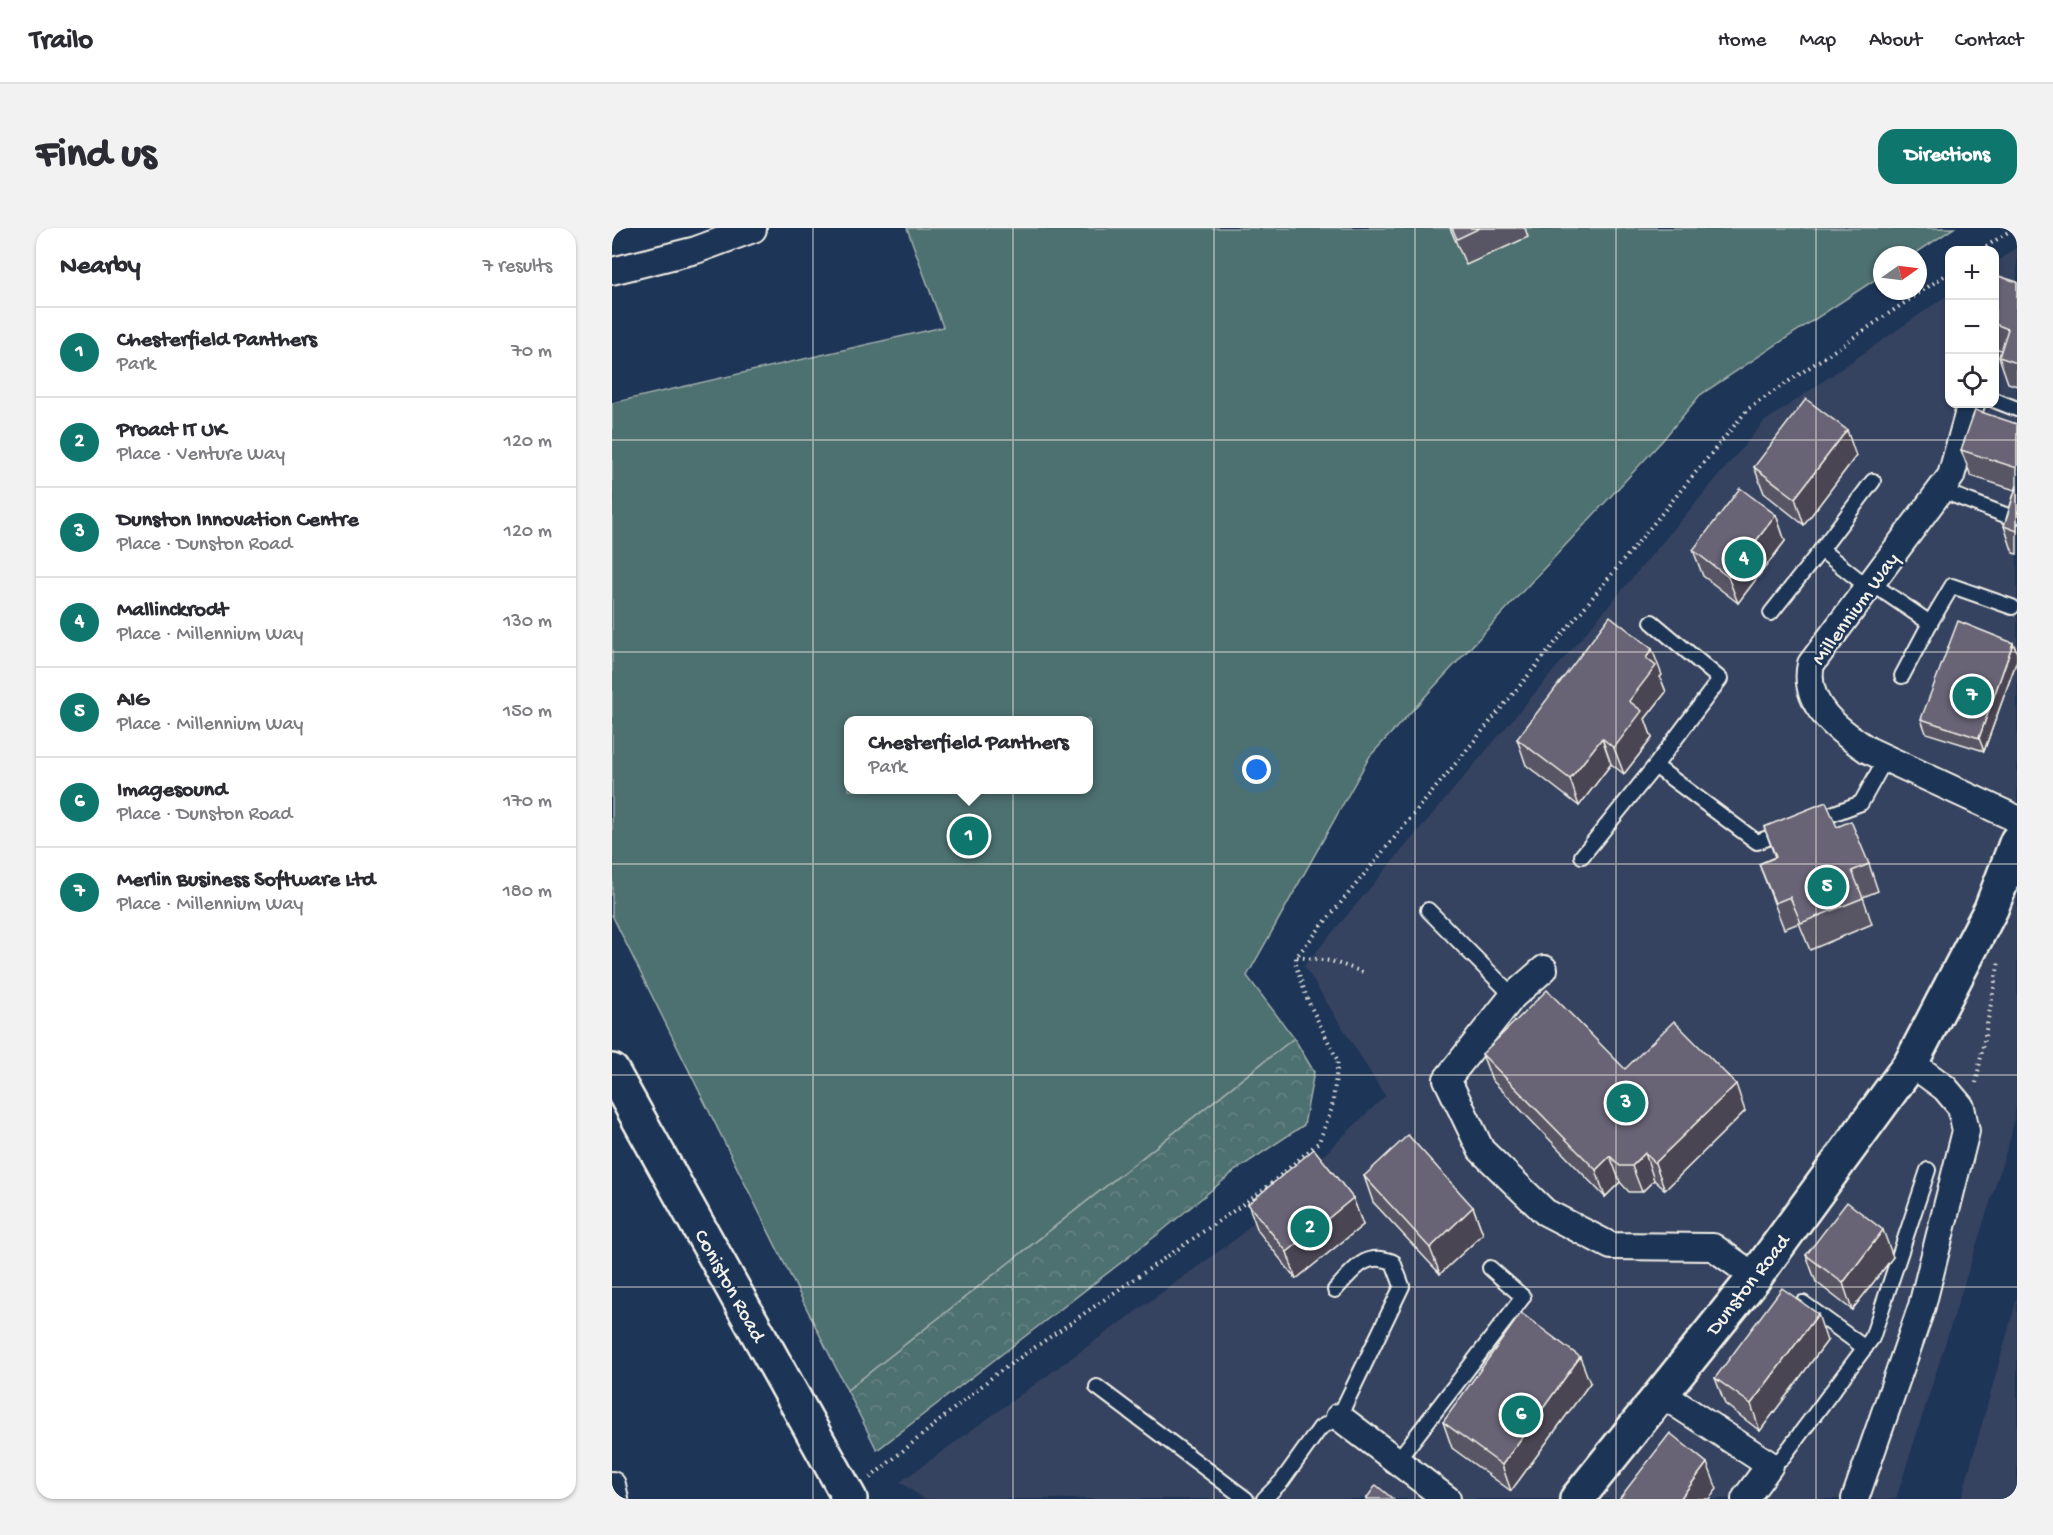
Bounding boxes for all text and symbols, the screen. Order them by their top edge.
text: Trailo [30,25,93,58]
text: Home [1718,29,1766,54]
text: Map [1799,29,1836,54]
text: About [1869,29,1922,54]
text: Contact [1955,29,2023,54]
button: Directions [1878,129,2017,184]
text: Find us [36,132,156,181]
north arrow [1873,246,1927,300]
map controls [1945,246,1999,408]
button: + [1945,246,1999,300]
text: Nearby [60,252,141,283]
text: 7 results [483,256,552,279]
button: − [1945,300,1999,354]
text: Chesterfield Panthers [117,328,317,354]
text: 1 [75,341,84,364]
text: 70 m [511,341,552,364]
text: Park [117,354,155,377]
button: locate [1945,354,1999,408]
text: Proact IT UK [117,418,226,444]
text: 2 [75,431,84,454]
text: 120 m [504,431,552,454]
text: Place · Venture Way [117,444,285,467]
text: Dunston Innovation Centre [117,508,358,534]
text: 3 [74,521,85,544]
text: 120 m [504,521,552,544]
text: Place · Dunston Road [117,534,292,557]
pin: 4 [1724,536,1764,582]
street label: Millennium Way [1808,549,1906,671]
text: Mallinckrodt [117,598,228,624]
text: 4 [75,611,84,634]
text: 130 m [503,611,552,634]
text: Place · Millennium Way [117,624,303,647]
pin: 7 [1952,674,1992,718]
text: AIG [117,688,149,714]
text: 5 [74,701,85,724]
text: 150 m [503,701,552,724]
text: Place · Millennium Way [117,714,303,737]
popup [844,716,1093,794]
text: Chesterfield Panthers [869,731,1068,757]
your location [1242,755,1271,784]
text: Park [869,757,907,780]
text: Imagesound [117,778,227,804]
text: 6 [74,791,85,814]
text: 170 m [503,791,552,814]
text: Place · Dunston Road [117,804,292,827]
pin: 1 [950,814,988,858]
pin: 5 [1808,864,1846,910]
text: Merlin Business Software Ltd [117,868,375,894]
text: 7 [74,881,85,904]
text: 180 m [503,881,552,904]
text: Place · Millennium Way [117,894,303,917]
pin: 3 [1606,1080,1646,1126]
pin: 2 [1290,1206,1330,1250]
street label: Coniston Road [687,1226,770,1349]
street label: Dunston Road [1701,1229,1798,1343]
pin: 6 [1502,1392,1540,1438]

